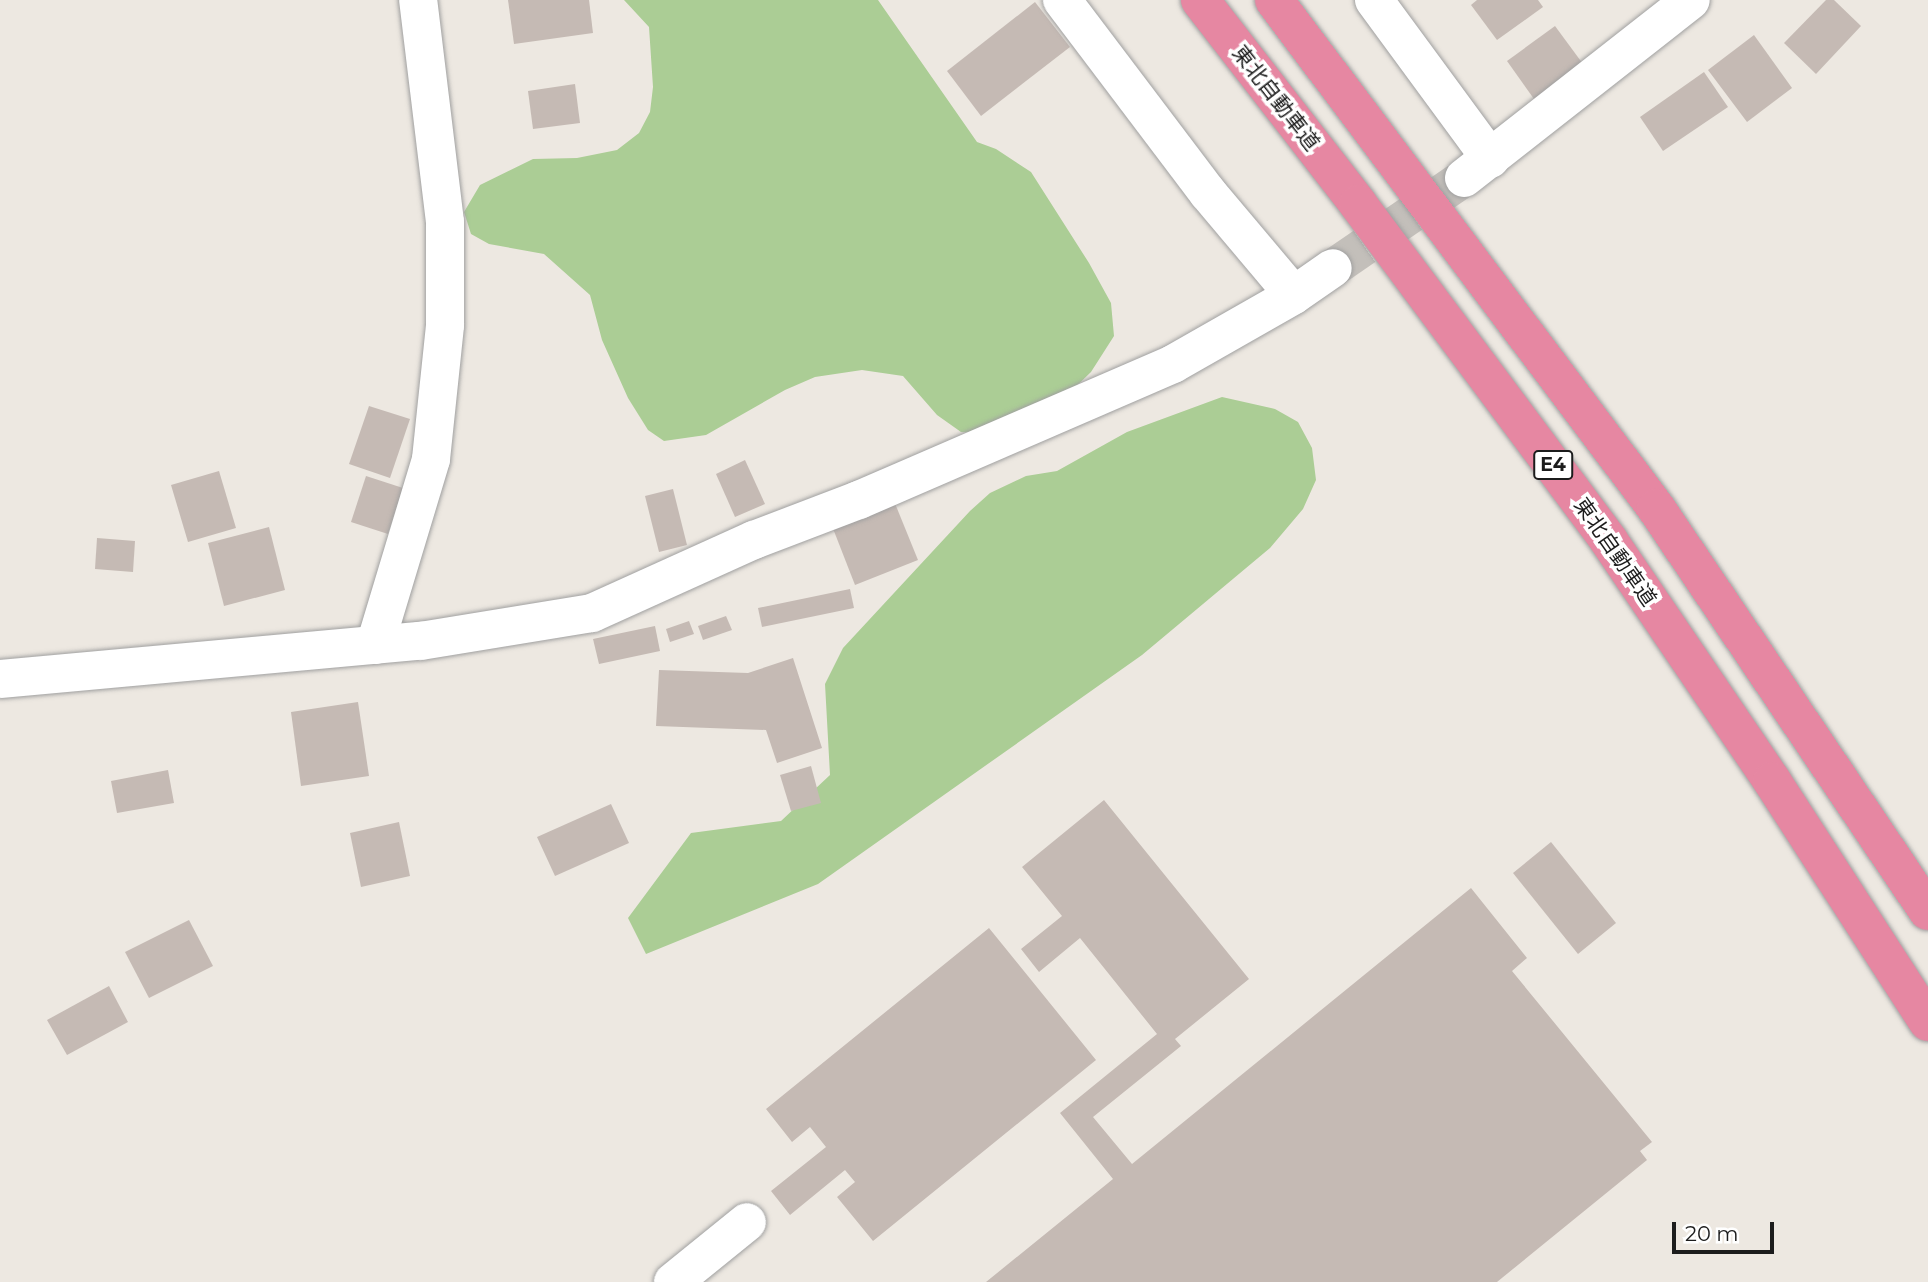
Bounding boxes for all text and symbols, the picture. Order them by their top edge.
street label: 東北自動車道 [1227,41,1325,155]
road number: E4 [1532,450,1574,480]
street label: 東北自動車道 [1569,493,1661,611]
scale bar [1676,1208,1778,1252]
text: 20 m [1685,1221,1739,1246]

